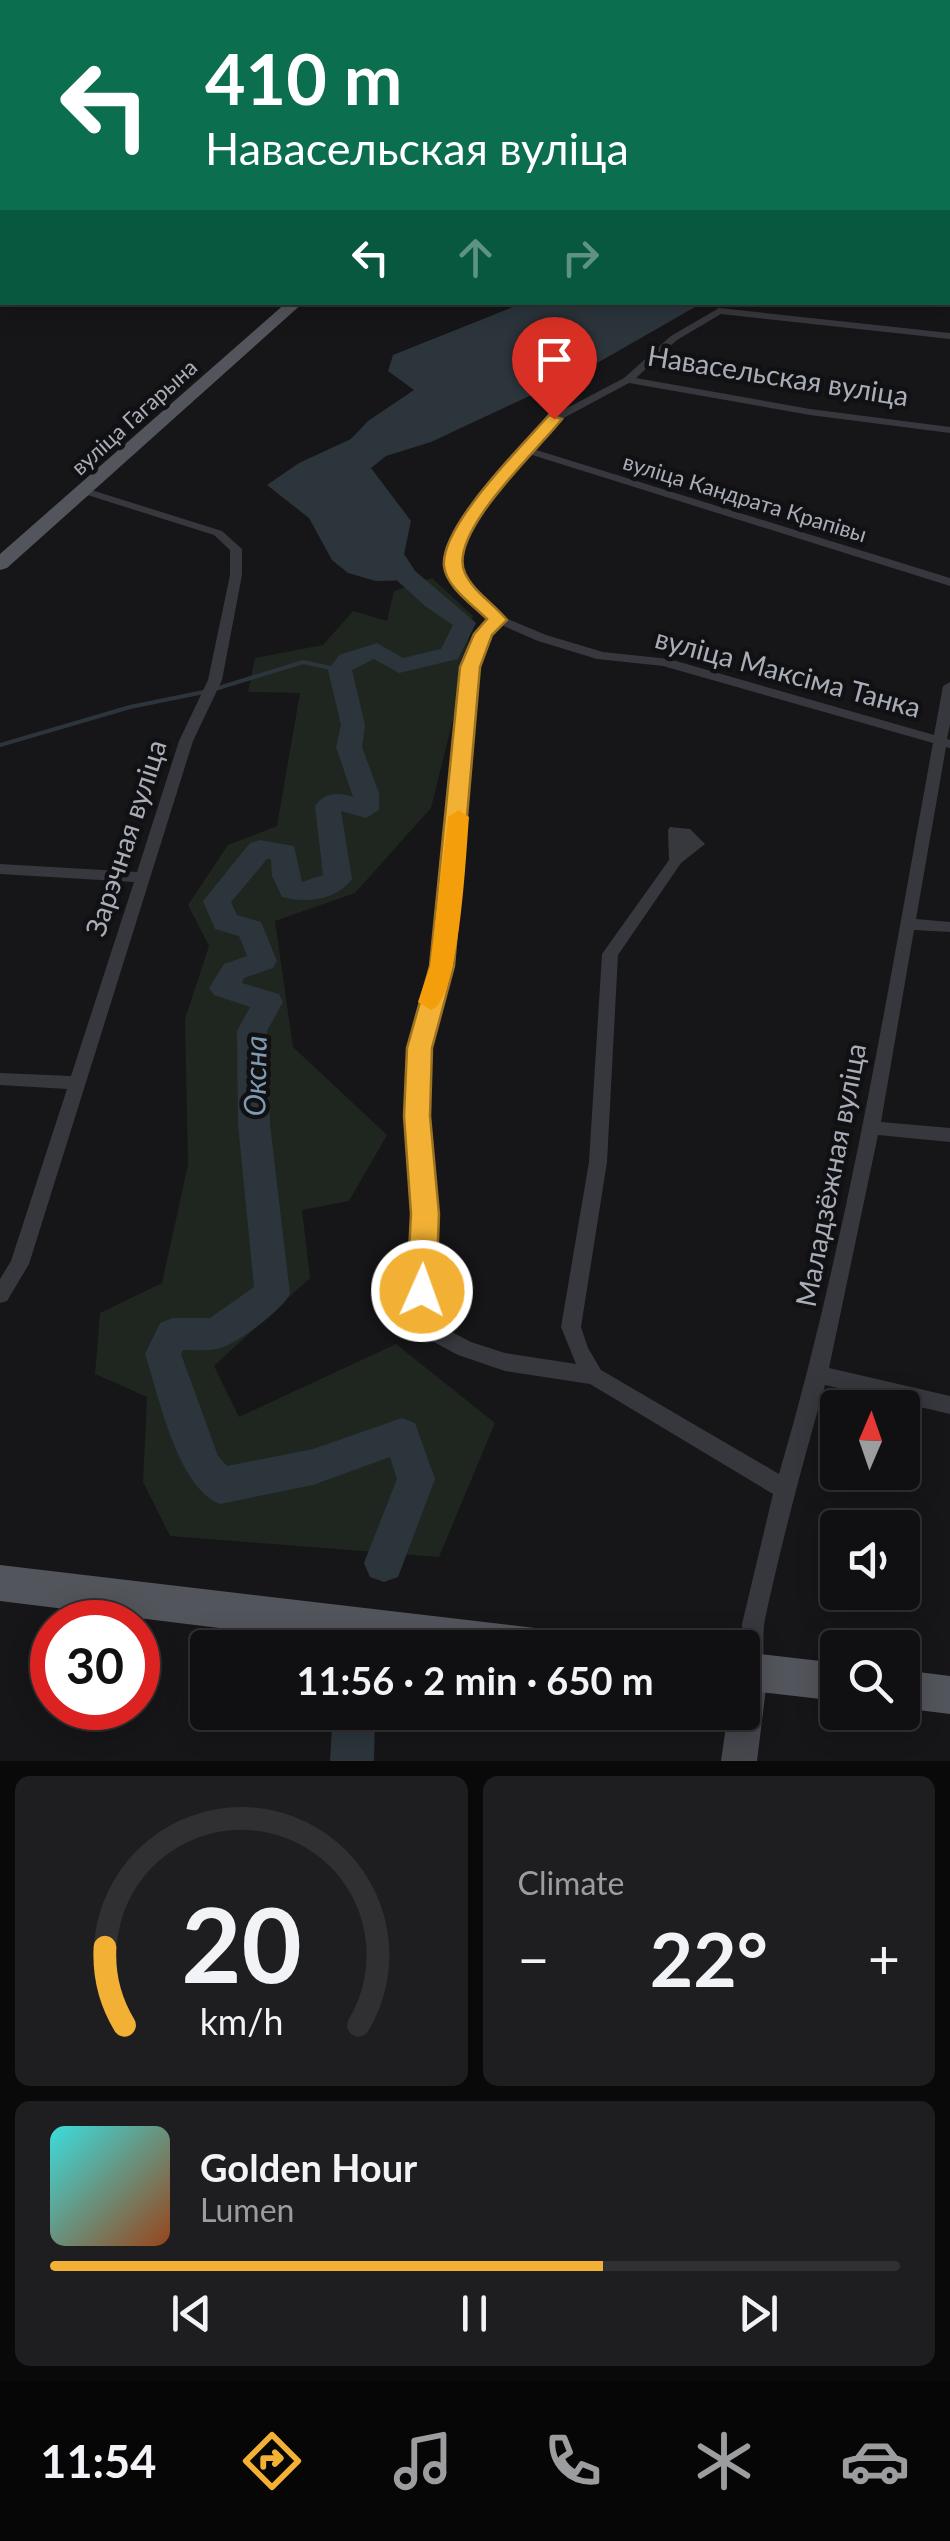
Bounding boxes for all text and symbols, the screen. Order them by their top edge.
text: 410 m [205,36,402,120]
icon: left [40,40,170,170]
text: Навасельская вуліца [205,121,629,175]
icon: left [343,230,398,285]
icon: ahead [448,230,503,285]
icon: right [553,230,608,285]
pin [512,317,597,420]
icon: arrive [527,332,582,387]
street label: Навасельская вуліца [645,338,911,412]
street label: вуліца Гагарына [65,353,202,480]
street label: вуліца Кандрата Крапівы [620,448,870,547]
street label: вуліца Максіма Танка [652,620,925,724]
street label: Зарэчная вуліца [77,735,173,940]
water label: Оксна [235,1035,273,1117]
street label: Маладзёжная вуліца [788,1040,872,1309]
position arrow [370,1239,474,1343]
north arrow [820,1390,920,1490]
map controls [820,1390,920,1730]
button: sound [820,1510,920,1610]
speed limit sign: 30 [30,1600,160,1730]
button: search [820,1630,920,1730]
text: 11:56 · 2 min · 650 m [296,1657,654,1703]
text: Climate [518,1863,624,1902]
text: 20 [181,1880,302,2005]
text: 22° [650,1913,768,2003]
text: − [518,1925,549,1991]
text: + [868,1925,900,1991]
text: km/h [199,2000,283,2043]
text: Golden Hour [200,2144,417,2190]
text: Lumen [200,2190,294,2229]
icon: previous [164,2286,219,2341]
icon: pause [447,2286,502,2341]
icon: next [731,2286,786,2341]
icon: directions [237,2426,307,2496]
icon: music [388,2426,458,2496]
icon: phone [538,2426,608,2496]
icon: climate [689,2426,759,2496]
icon: car [840,2426,910,2496]
text: 11:54 [40,2434,156,2488]

